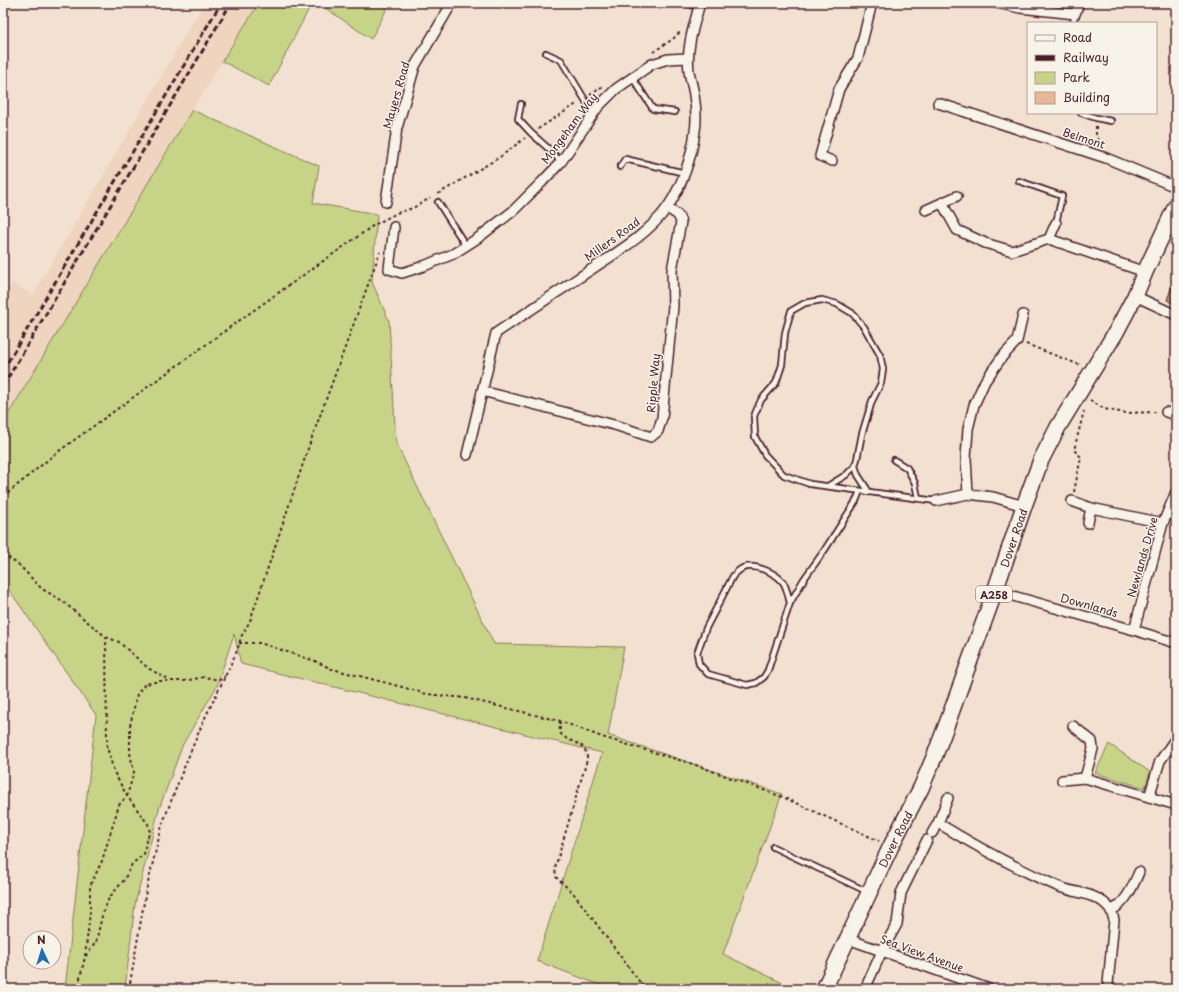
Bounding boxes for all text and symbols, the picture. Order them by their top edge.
legend [1027,22,1157,114]
text: Road [1063,28,1092,46]
text: Railway [1063,48,1109,66]
street label: Mayers Road [378,59,414,131]
text: Park [1063,68,1090,86]
text: Building [1063,88,1110,106]
street label: Mongeham Way [537,89,601,167]
street label: Belmont [1061,123,1108,153]
street label: Millers Road [581,213,643,265]
street label: Ripple Way [642,352,664,414]
street label: Dover Road [995,506,1031,569]
street label: Newlands Drive [1122,515,1162,599]
road number: A258 [976,586,1012,602]
street label: Downlands [1058,589,1120,621]
street label: Dover Road [874,808,916,870]
north arrow [22,930,62,970]
street label: Sea View Avenue [878,930,967,976]
text: N [36,931,46,948]

